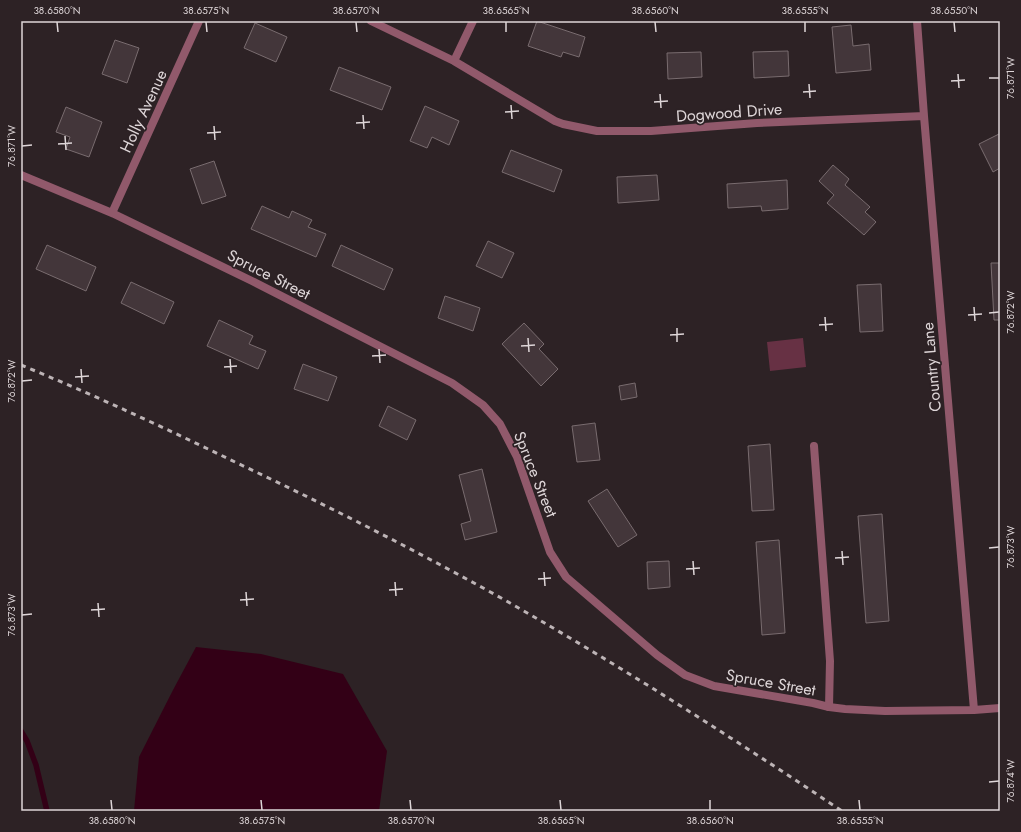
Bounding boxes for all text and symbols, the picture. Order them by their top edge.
text: 38.6580°N [33,3,81,18]
text: 38.6575°N [183,3,229,18]
text: 38.6570°N [333,3,379,18]
text: 38.6565°N [482,3,530,18]
text: 38.6560°N [631,3,679,18]
text: 38.6555°N [782,3,828,18]
text: 38.6550°N [930,3,978,18]
text: 76.871°W [1003,57,1018,99]
street label: Holly Avenue [114,66,173,157]
street label: Dogwood Drive [675,97,783,128]
text: 76.871°W [4,125,19,167]
street label: Spruce Street [223,244,315,305]
text: 76.872°W [1003,290,1018,333]
street label: Country Lane [916,321,947,413]
text: 76.872°W [4,359,19,402]
street label: Spruce Street [508,428,563,521]
text: 76.873°W [1003,526,1018,568]
text: 76.873°W [4,594,19,636]
street label: Spruce Street [724,663,818,702]
text: 76.874°W [1003,759,1018,803]
text: 38.6580°N [88,813,136,828]
text: 38.6575°N [239,813,285,828]
text: 38.6570°N [388,813,434,828]
text: 38.6565°N [537,813,585,828]
text: 38.6560°N [686,813,734,828]
text: 38.6555°N [837,813,883,828]

